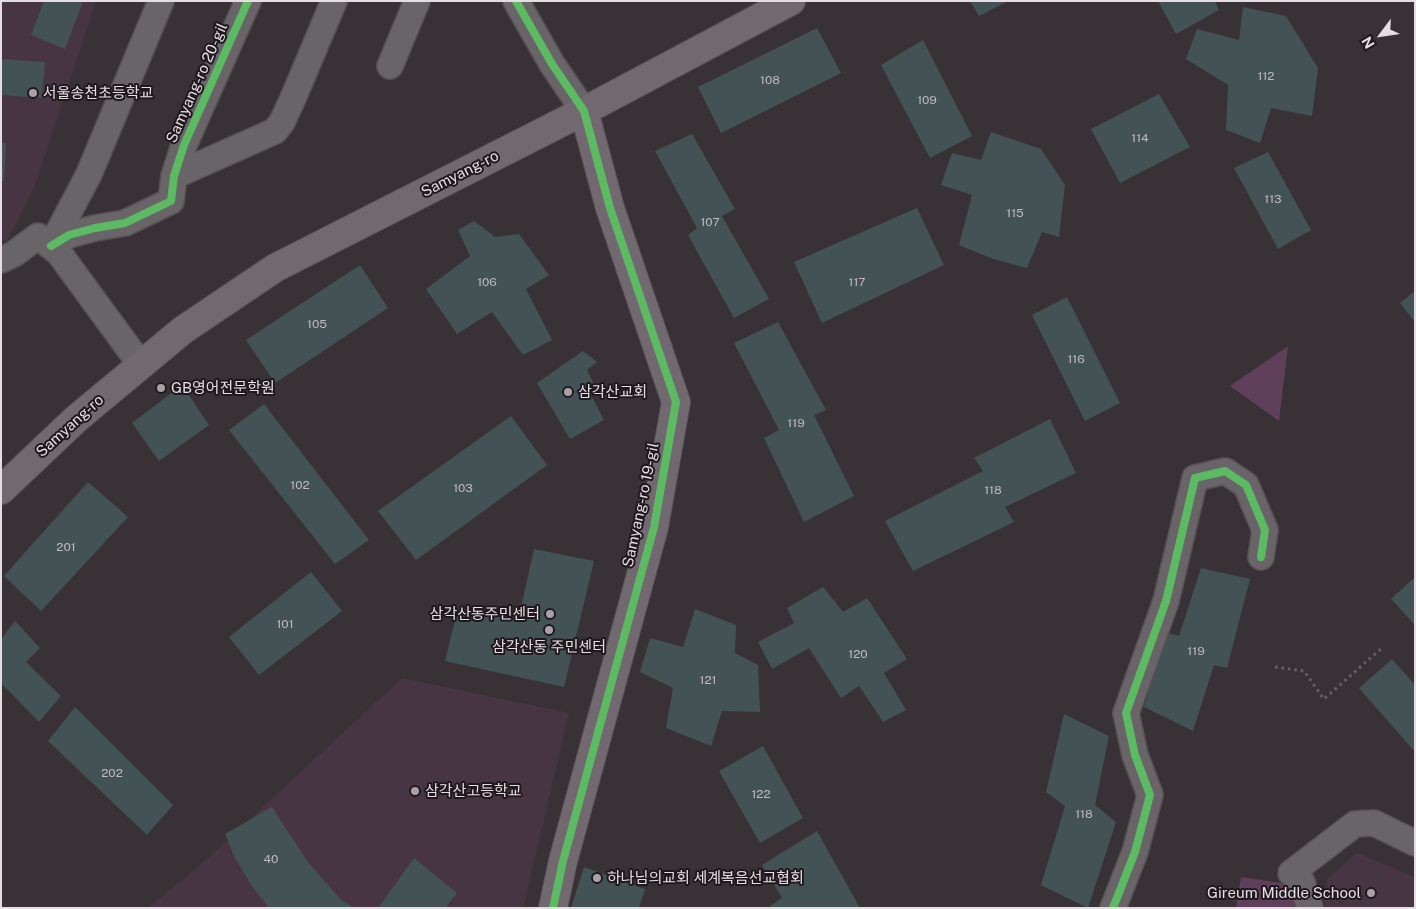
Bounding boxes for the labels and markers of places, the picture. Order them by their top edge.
place label: 서울송천초등학교 [43,84,153,102]
marker: 서울송천초등학교 [27,87,39,99]
place label: GB영어전문학원 [171,379,275,397]
marker: GB영어전문학원 [155,382,167,394]
place label: 삼각산교회 [578,383,647,401]
marker: 삼각산교회 [562,386,574,398]
place label: 삼각산동주민센터 [430,605,540,623]
marker: 삼각산동주민센터 [544,608,556,620]
marker: 삼각산동 주민센터 [543,624,555,636]
place label: 삼각산동 주민센터 [492,638,606,656]
place label: 삼각산고등학교 [425,782,522,800]
marker: 삼각산고등학교 [409,785,421,797]
place label: 하나님의교회 세계복음선교협회 [607,869,804,887]
marker: 하나님의교회 세계복음선교협회 [591,872,603,884]
place label: Gireum Middle School [1207,884,1361,902]
marker: Gireum Middle School [1365,887,1377,899]

